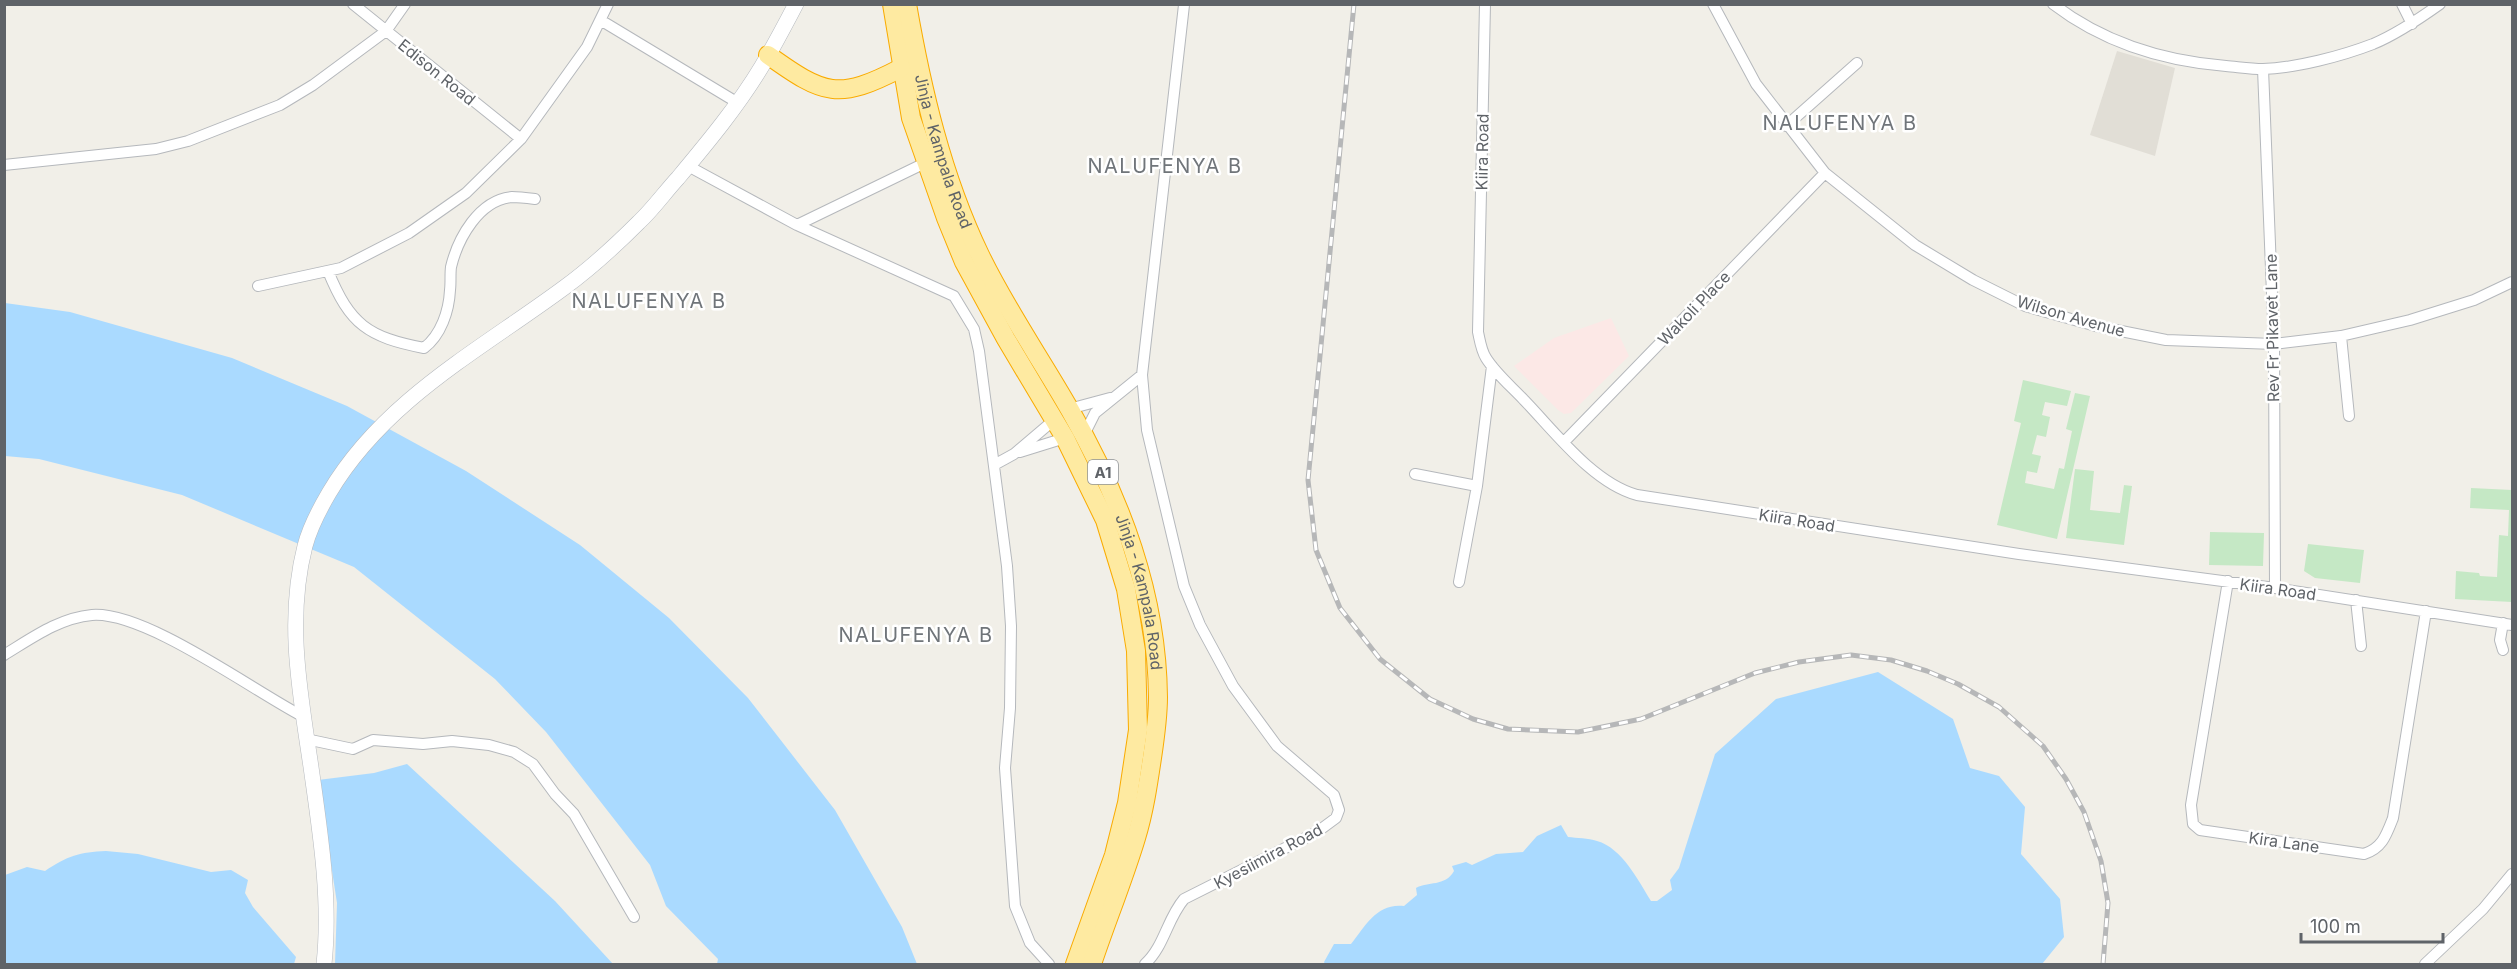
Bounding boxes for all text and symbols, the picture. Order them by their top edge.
street label: Edison Road [394,35,480,109]
street label: Jinja - Kampala Road [911,72,977,231]
district label: NALUFENYA B [1762,111,1918,135]
street label: Kiira Road [1471,113,1493,191]
district label: NALUFENYA B [1087,154,1243,178]
street label: Rev Fr Pikavet Lane [2261,254,2283,402]
street label: Wakoli Place [1654,267,1734,349]
district label: NALUFENYA B [571,289,727,313]
street label: Wilson Avenue [2015,291,2127,341]
road number: A1 [1088,460,1118,484]
street label: Kiira Road [1757,504,1837,536]
street label: Jinja - Kampala Road [1111,511,1167,671]
street label: Kiira Road [2239,574,2317,604]
district label: NALUFENYA B [838,623,994,647]
street label: Kyesiimira Road [1210,819,1326,893]
street label: Kira Lane [2247,827,2321,857]
scale bar [2301,906,2444,944]
text: 100 m [2310,916,2361,937]

